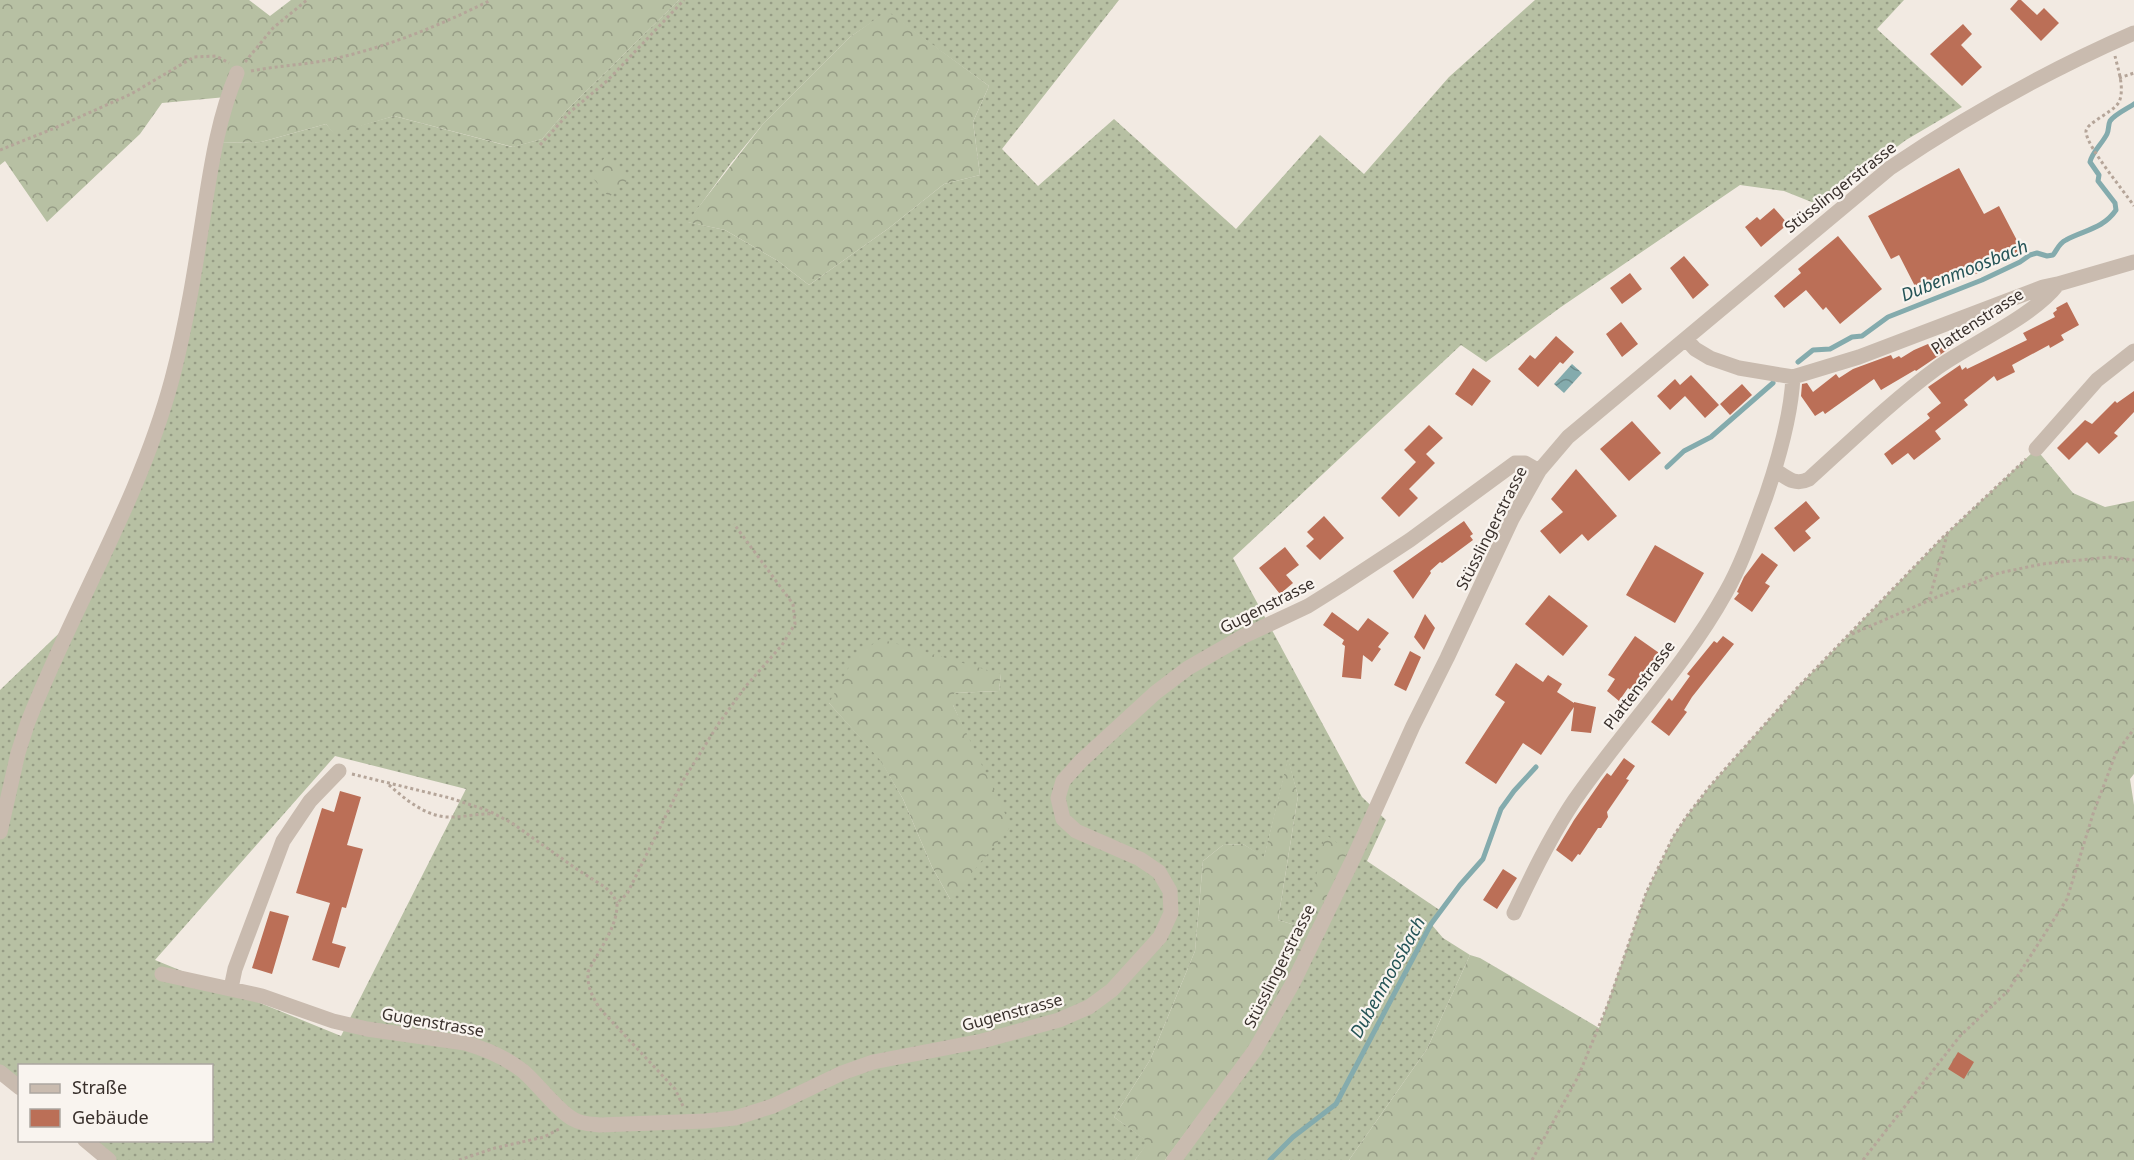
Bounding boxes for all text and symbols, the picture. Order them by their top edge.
street label: Stüsslingerstrasse [1779,136,1901,238]
water label: Dubenmoosbach [1897,234,2031,306]
street label: Plattenstrasse [1926,283,2028,359]
street label: Stüsslingerstrasse [1450,462,1532,594]
street label: Gugenstrasse [1216,572,1318,638]
street label: Plattenstrasse [1598,636,1680,734]
street label: Stüsslingerstrasse [1238,900,1320,1032]
water label: Dubenmoosbach [1344,912,1430,1042]
street label: Gugenstrasse [959,988,1065,1036]
street label: Gugenstrasse [380,1002,486,1042]
legend [18,1064,213,1142]
text: Straße [72,1075,127,1099]
text: Gebäude [72,1105,149,1129]

